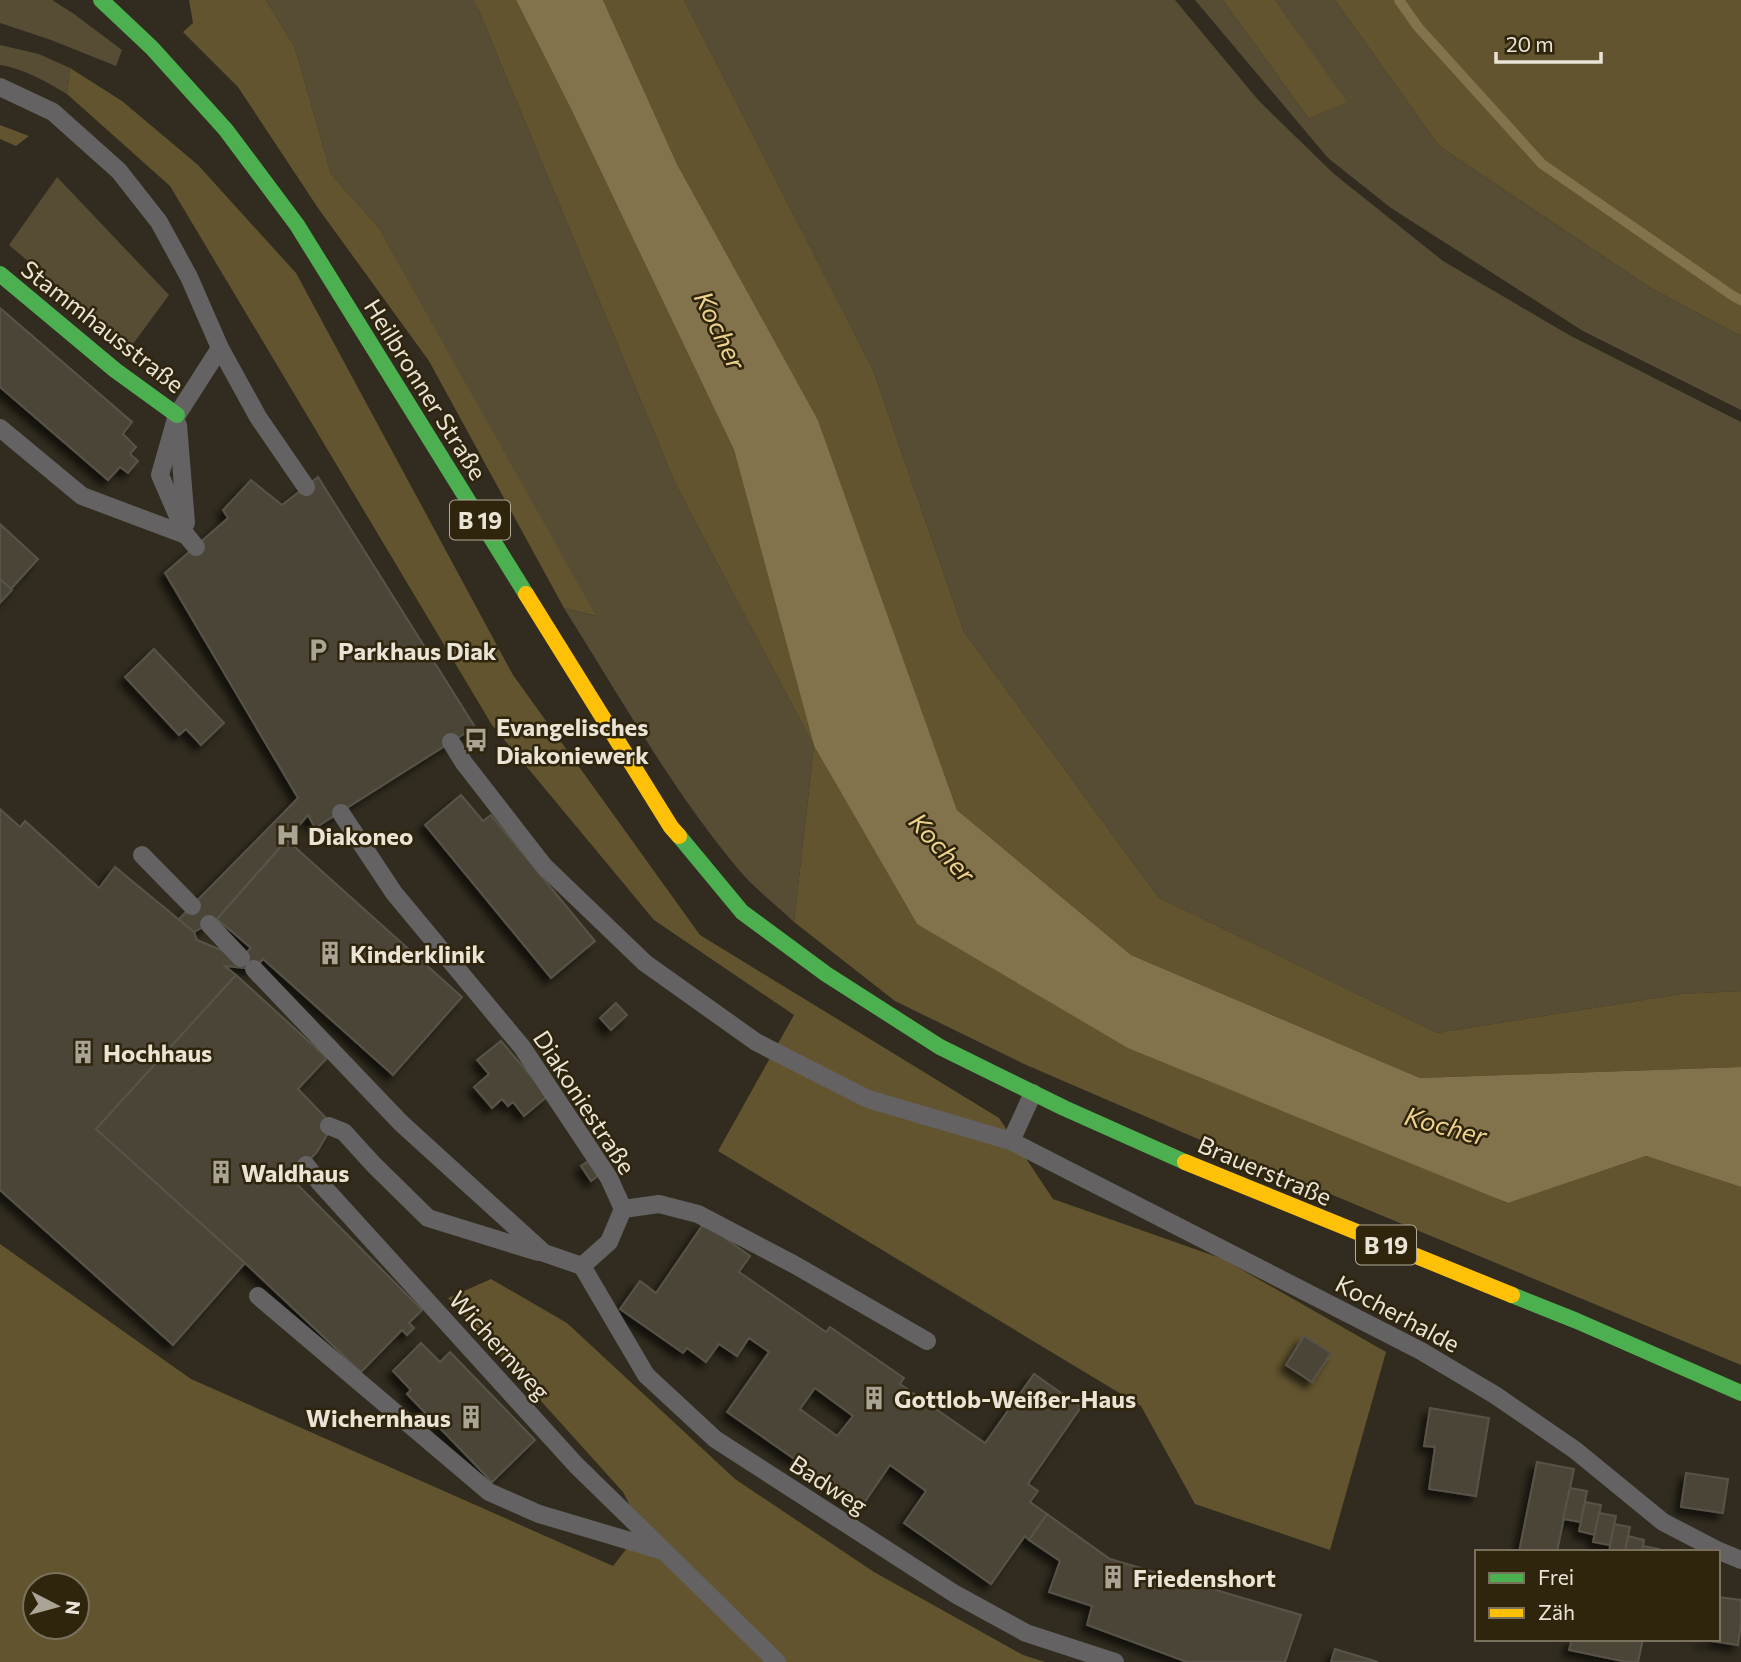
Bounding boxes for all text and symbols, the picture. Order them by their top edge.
scale bar [1496,21,1601,65]
text: 20 m [1506,31,1554,56]
street label: Stammhausstraße [16,253,190,399]
water label: Kocher [689,286,754,376]
street label: Heilbronner Straße [359,293,493,485]
road number: B 19 [450,500,510,540]
parking icon: Parkhaus Diak [304,636,332,664]
place label: Parkhaus Diak [338,636,497,665]
place label: Evangelisches Diakoniewerk [496,712,649,769]
bus stop icon: Evangelisches Diakoniewerk [462,726,490,754]
water label: Kocher [904,806,984,890]
hospital icon: Diakoneo [274,821,302,849]
place label: Diakoneo [308,821,413,850]
building icon: Kinderklinik [316,939,344,967]
place label: Kinderklinik [350,939,485,968]
street label: Diakoniestraße [528,1025,642,1179]
building icon: Hochhaus [69,1038,97,1066]
place label: Hochhaus [103,1038,212,1067]
water label: Kocher [1402,1099,1492,1151]
street label: Brauerstraße [1194,1129,1336,1211]
building icon: Waldhaus [207,1158,235,1186]
place label: Waldhaus [241,1158,349,1187]
road number: B 19 [1356,1226,1416,1264]
street label: Kocherhalde [1331,1268,1465,1358]
street label: Wichernweg [444,1285,556,1405]
building icon: Gottlob-Weißer-Haus [860,1384,888,1412]
place label: Gottlob-Weißer-Haus [894,1384,1136,1413]
place label: Wichernhaus [306,1403,451,1432]
building icon: Wichernhaus [457,1403,485,1431]
street label: Badweg [785,1448,873,1520]
legend [1475,1550,1720,1641]
building icon: Friedenshort [1099,1563,1127,1591]
place label: Friedenshort [1133,1563,1276,1592]
text: Frei [1538,1564,1574,1589]
north arrow [21,1571,91,1641]
text: Zäh [1538,1599,1575,1624]
text: N [61,1600,86,1616]

